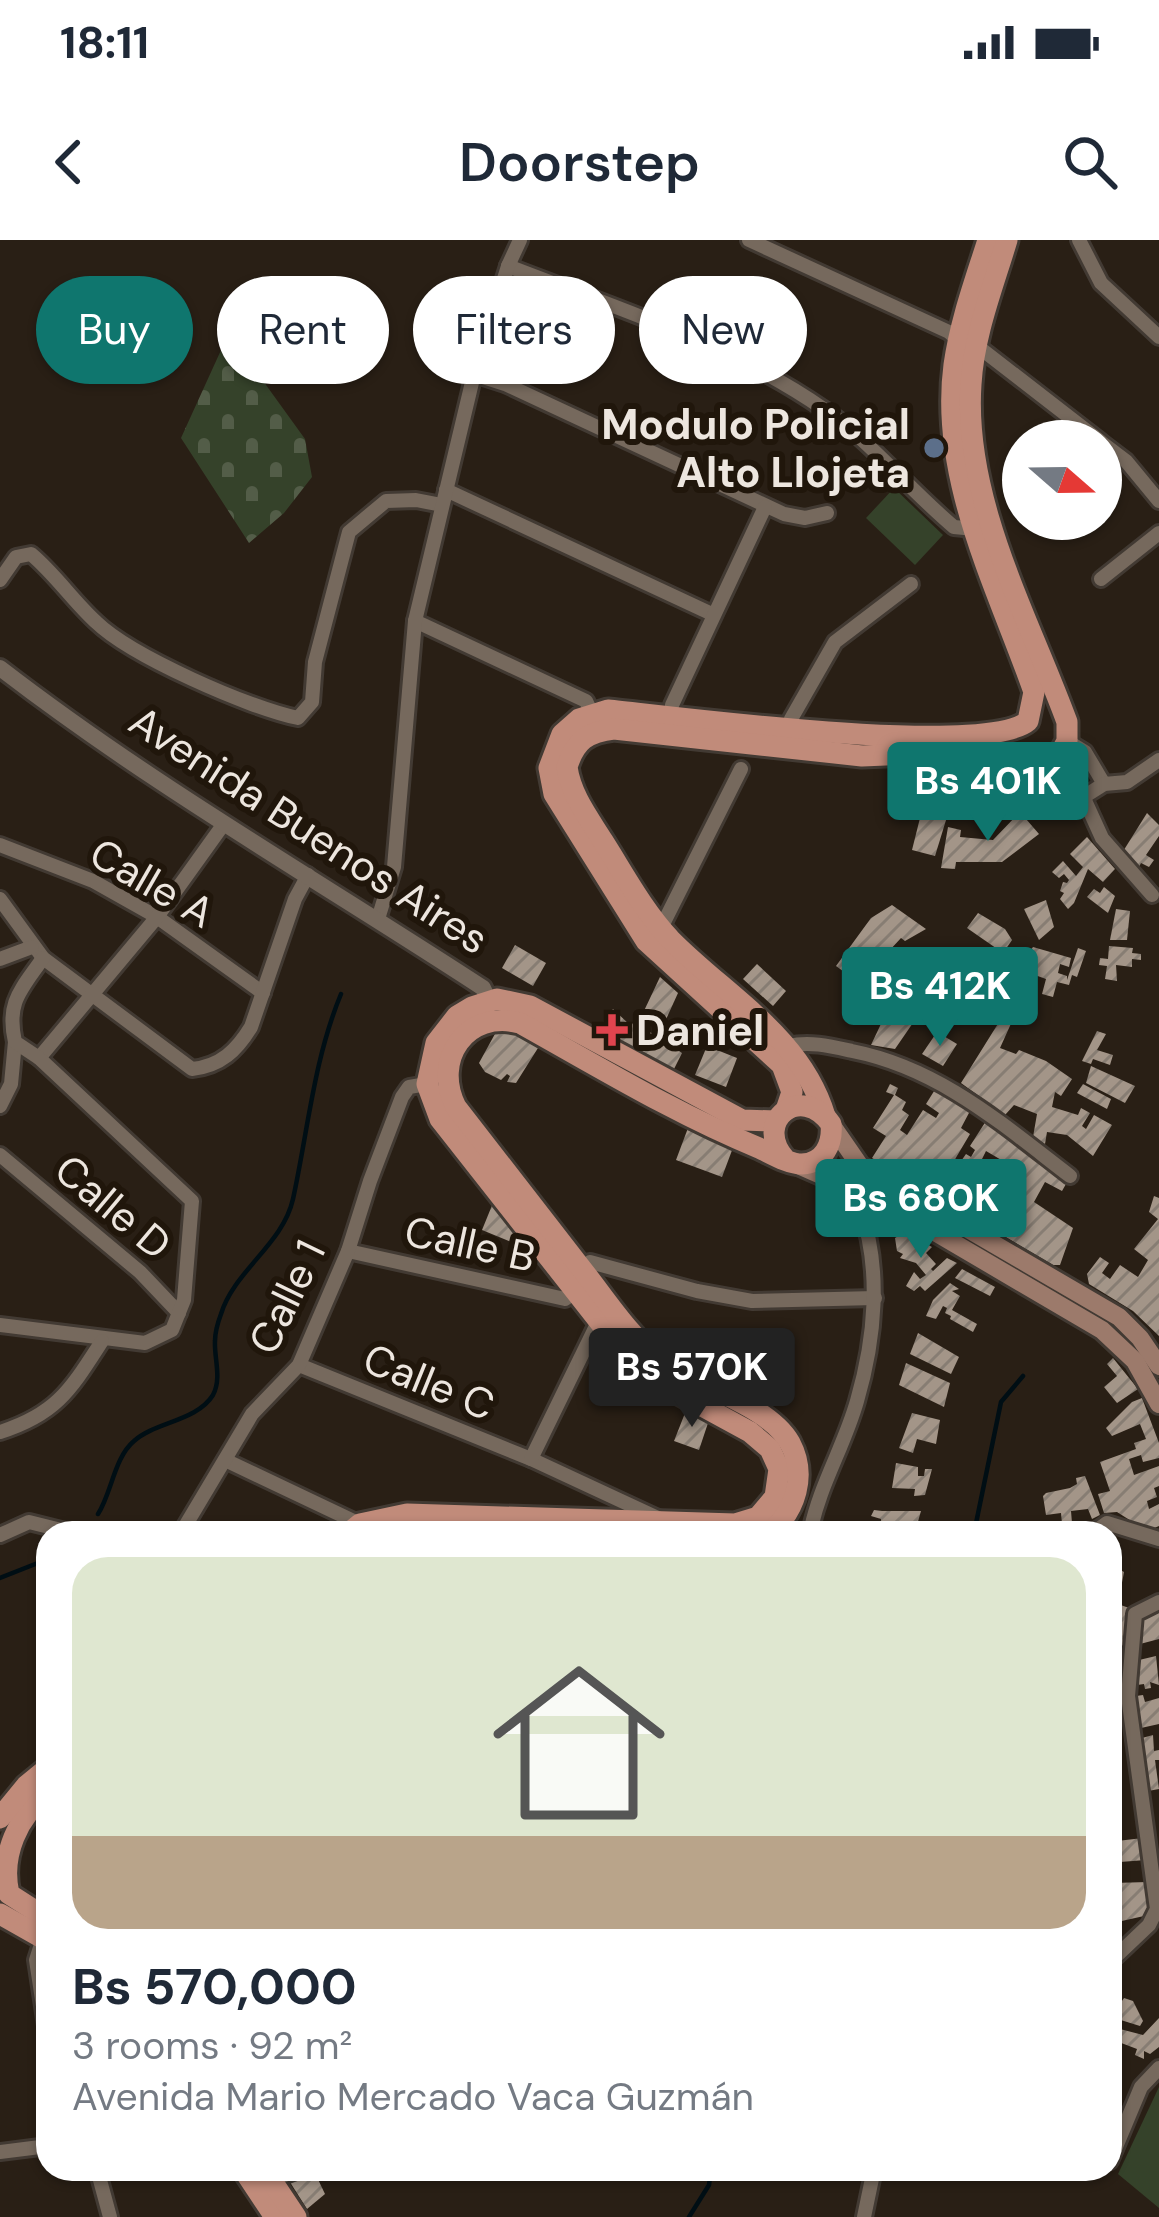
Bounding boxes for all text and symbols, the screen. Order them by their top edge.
text: 18:11 [60,13,149,72]
text: Doorstep [459,127,700,198]
icon: back [36,129,102,195]
icon: search [1057,129,1123,195]
chip: Buy [36,276,193,384]
chip: Rent [217,276,389,384]
chip: Filters [413,276,615,384]
chip: New [639,276,807,384]
place label: Modulo Policial Alto Llojeta [601,397,910,500]
north arrow [1002,420,1122,540]
map controls [1002,420,1122,540]
marker: Modulo Policial Alto Llojeta [921,435,947,461]
street label: Avenida Buenos Aires [119,693,499,967]
pin: Bs 401K [877,742,1099,844]
text: Bs 401K [914,755,1062,806]
street label: Calle A [80,826,224,940]
pin: Bs 412K [829,947,1051,1049]
text: Bs 412K [869,960,1011,1011]
place label: Daniel [636,1003,764,1058]
marker: Daniel [599,1017,625,1043]
street label: Calle D [43,1142,183,1272]
pin: Bs 680K [810,1159,1032,1261]
text: Bs 680K [842,1172,1000,1223]
street label: Calle B [400,1203,540,1285]
street label: Calle 1 [236,1231,338,1363]
pin: Bs 570K [581,1328,803,1430]
street label: Calle C [355,1331,503,1433]
text: Bs 570K [616,1341,768,1392]
icon: home [471,1635,687,1851]
text: Bs 570,000 [72,1953,357,2020]
text: 3 rooms · 92 m² [72,2020,352,2071]
text: Avenida Mario Mercado Vaca Guzmán [72,2071,754,2122]

